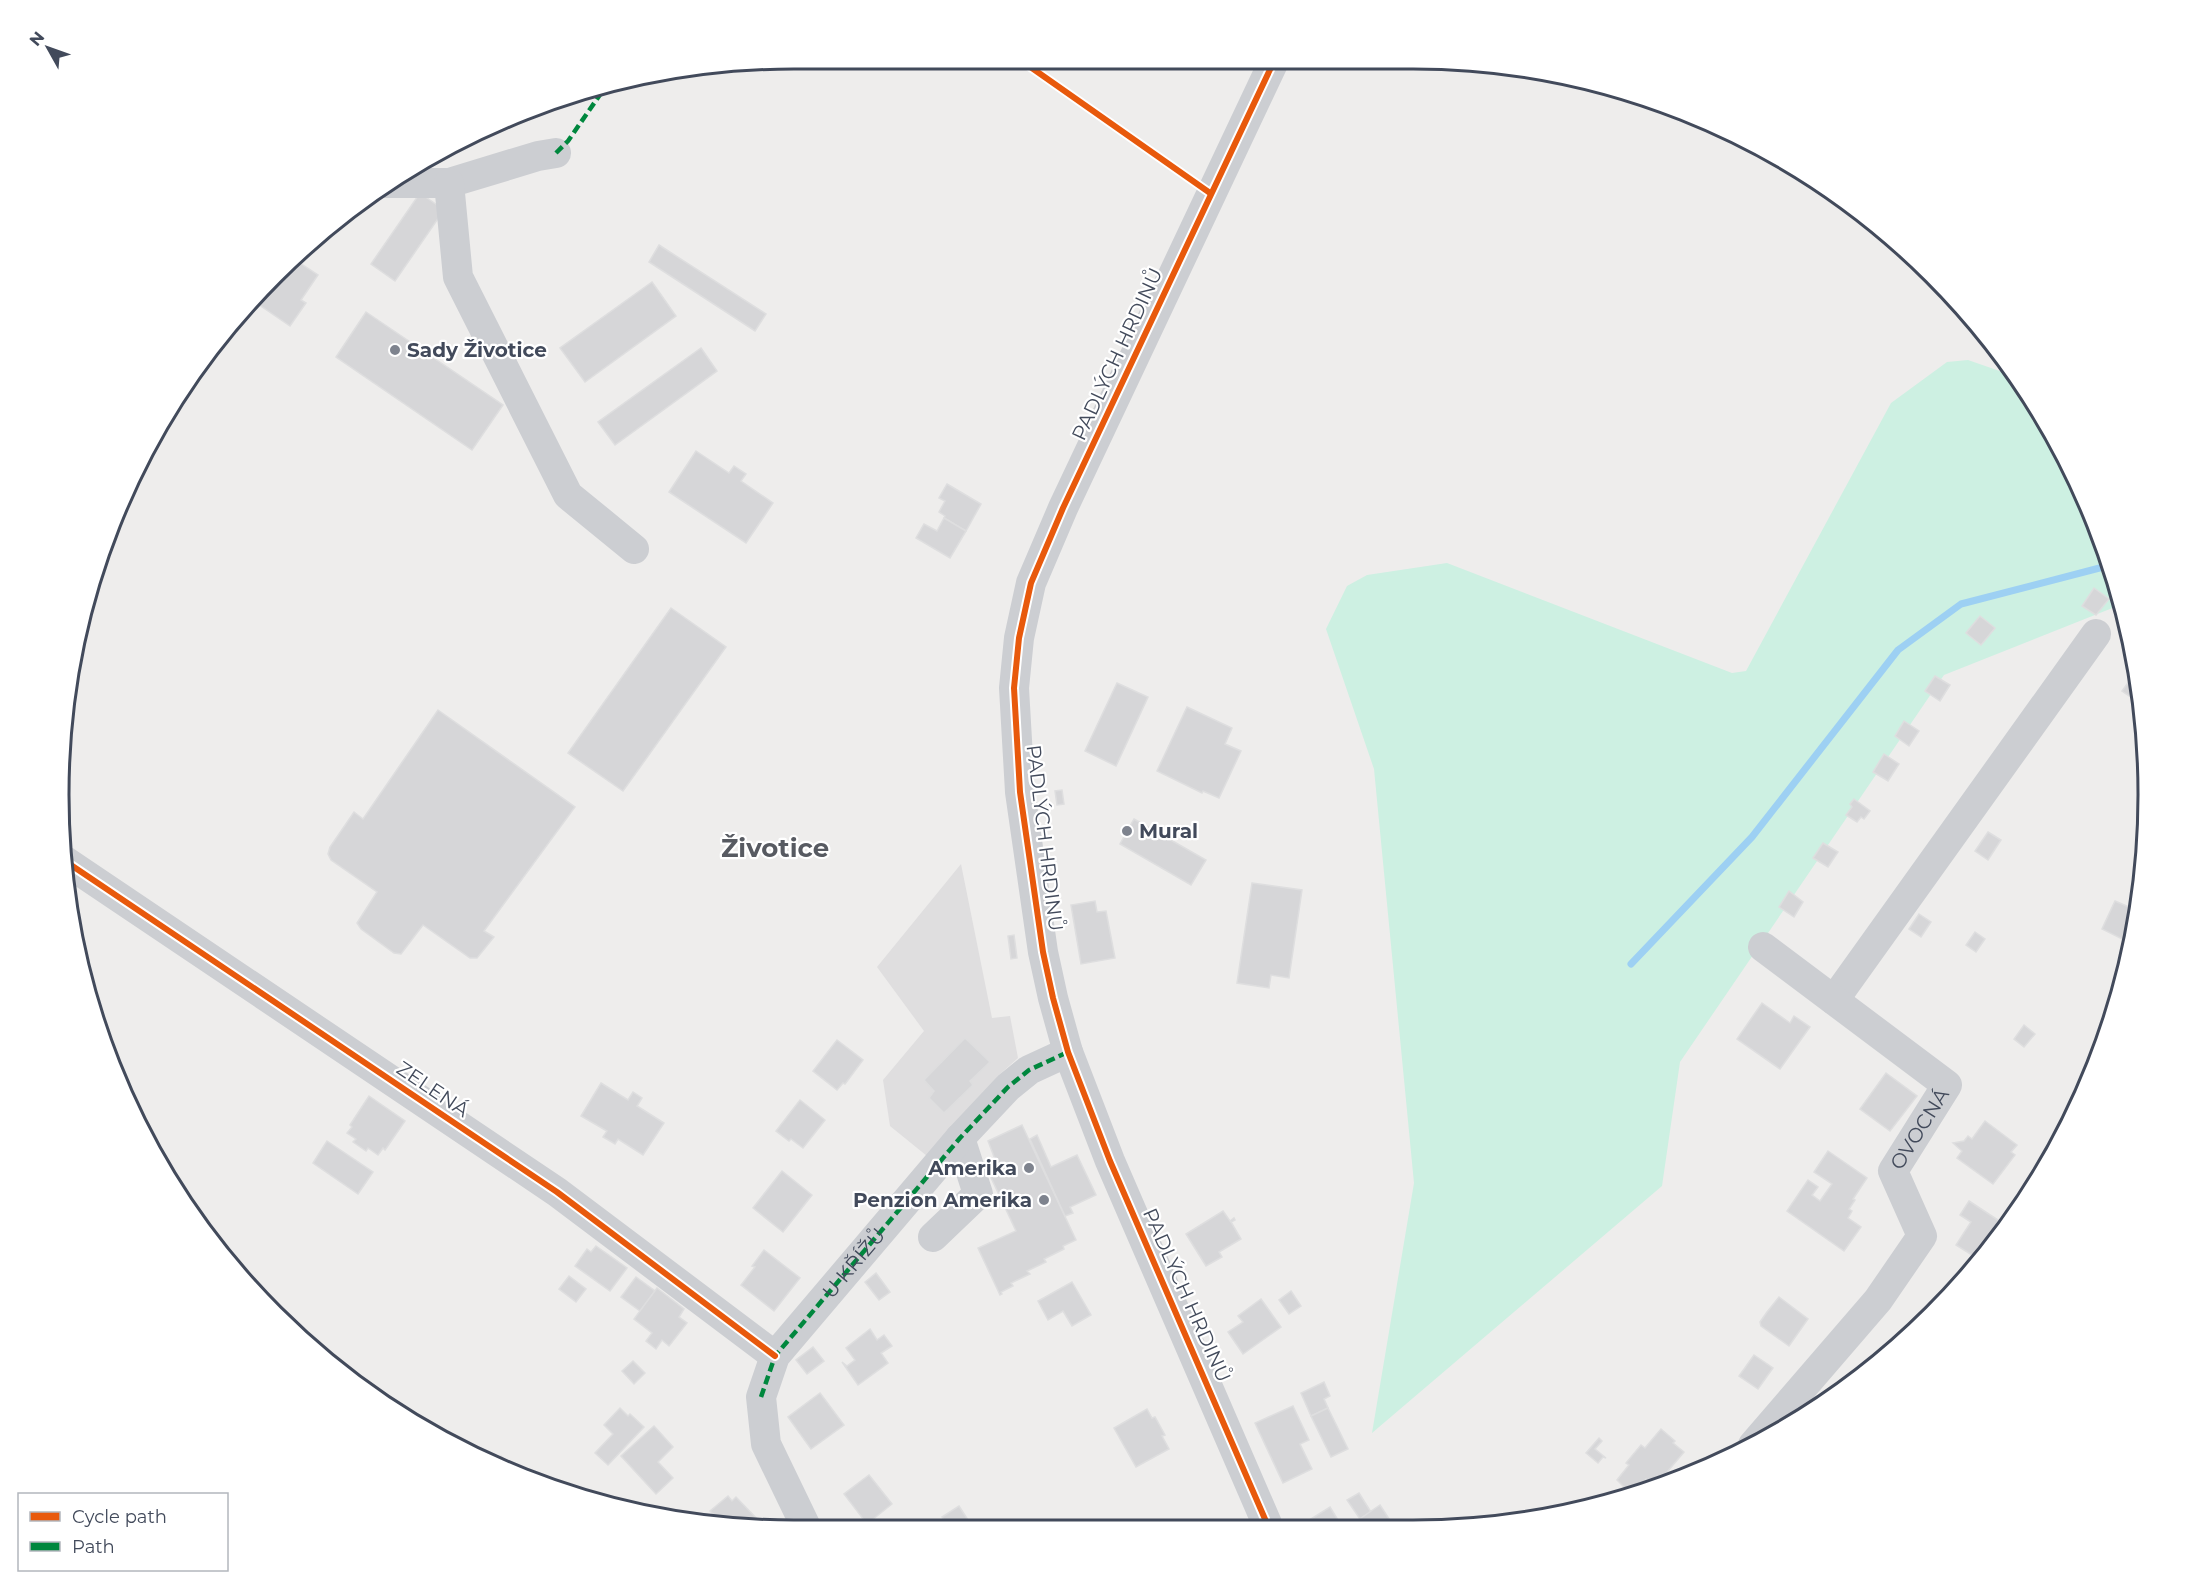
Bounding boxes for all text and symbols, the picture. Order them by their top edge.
north arrow [18,18,78,78]
text: N [25,28,48,50]
street label: PADLÝCH HRDINŮ [1066,263,1168,444]
place label: Sady Životice [407,338,547,362]
marker: Sady Životice [388,343,402,357]
street label: PADLÝCH HRDINŮ [1022,743,1069,933]
place label: Mural [1139,819,1198,843]
marker: Mural [1120,824,1134,838]
district label: Životice [721,832,829,864]
street label: ZELENÁ [392,1056,474,1122]
street label: OVOCNÁ [1885,1083,1954,1174]
place label: Amerika [927,1156,1017,1180]
marker: Amerika [1022,1161,1036,1175]
place label: Penzion Amerika [853,1188,1032,1212]
marker: Penzion Amerika [1037,1193,1051,1207]
street label: PADLÝCH HRDINŮ [1138,1204,1237,1386]
street label: U KŘÍŽŮ [817,1223,890,1303]
legend [18,1493,228,1571]
text: Cycle path [72,1506,167,1528]
text: Path [72,1536,115,1558]

